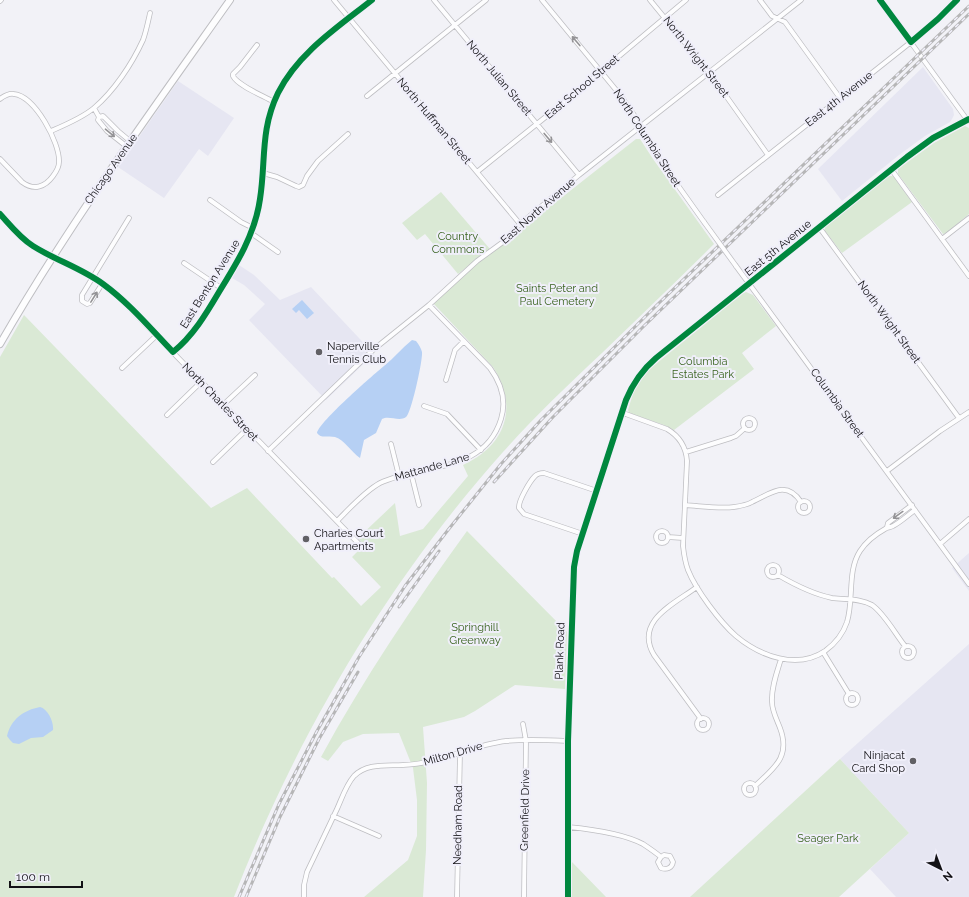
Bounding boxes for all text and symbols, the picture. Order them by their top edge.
street label: North Wright Street [660,14,732,100]
one-way arrow [572,36,581,47]
street label: North Julian Street [464,38,534,119]
street label: East School Street [542,52,622,122]
street label: East 4th Avenue [803,68,876,129]
street label: North Huffman Street [394,75,474,167]
street label: North Columbia Street [611,87,684,190]
one-way arrow [104,128,115,137]
street label: Chicago Avenue [82,131,140,207]
one-way arrow [544,132,553,143]
street label: East North Avenue [498,175,578,247]
street label: East 5th Avenue [742,217,814,279]
park label: Country Commons [432,230,484,256]
street label: East Benton Avenue [177,237,243,331]
street label: North Wright Street [855,278,923,366]
park label: Saints Peter and Paul Cemetery [516,282,598,308]
one-way arrow [90,292,98,303]
place label: Naperville Tennis Club [327,340,386,366]
marker: Naperville Tennis Club [314,347,324,357]
park label: Columbia Estates Park [672,355,734,381]
street label: North Charles Street [179,360,261,444]
street label: Columbia Street [808,366,867,440]
street label: Mattande Lane [393,450,471,484]
one-way arrow [892,511,903,520]
place label: Charles Court Apartments [314,527,384,553]
marker: Charles Court Apartments [301,534,311,544]
park label: Springhill Greenway [449,621,501,647]
street label: Plank Road [553,622,568,680]
street label: Milton Drive [422,739,484,769]
place label: Ninjacat Card Shop [852,749,905,775]
marker: Ninjacat Card Shop [908,756,918,766]
street label: Greenfield Drive [518,768,532,851]
street label: Needham Road [451,785,465,865]
park label: Seager Park [797,832,859,845]
north arrow [921,849,961,889]
scale bar [10,863,82,889]
text: N [940,868,955,884]
text: 100 m [16,870,50,884]

